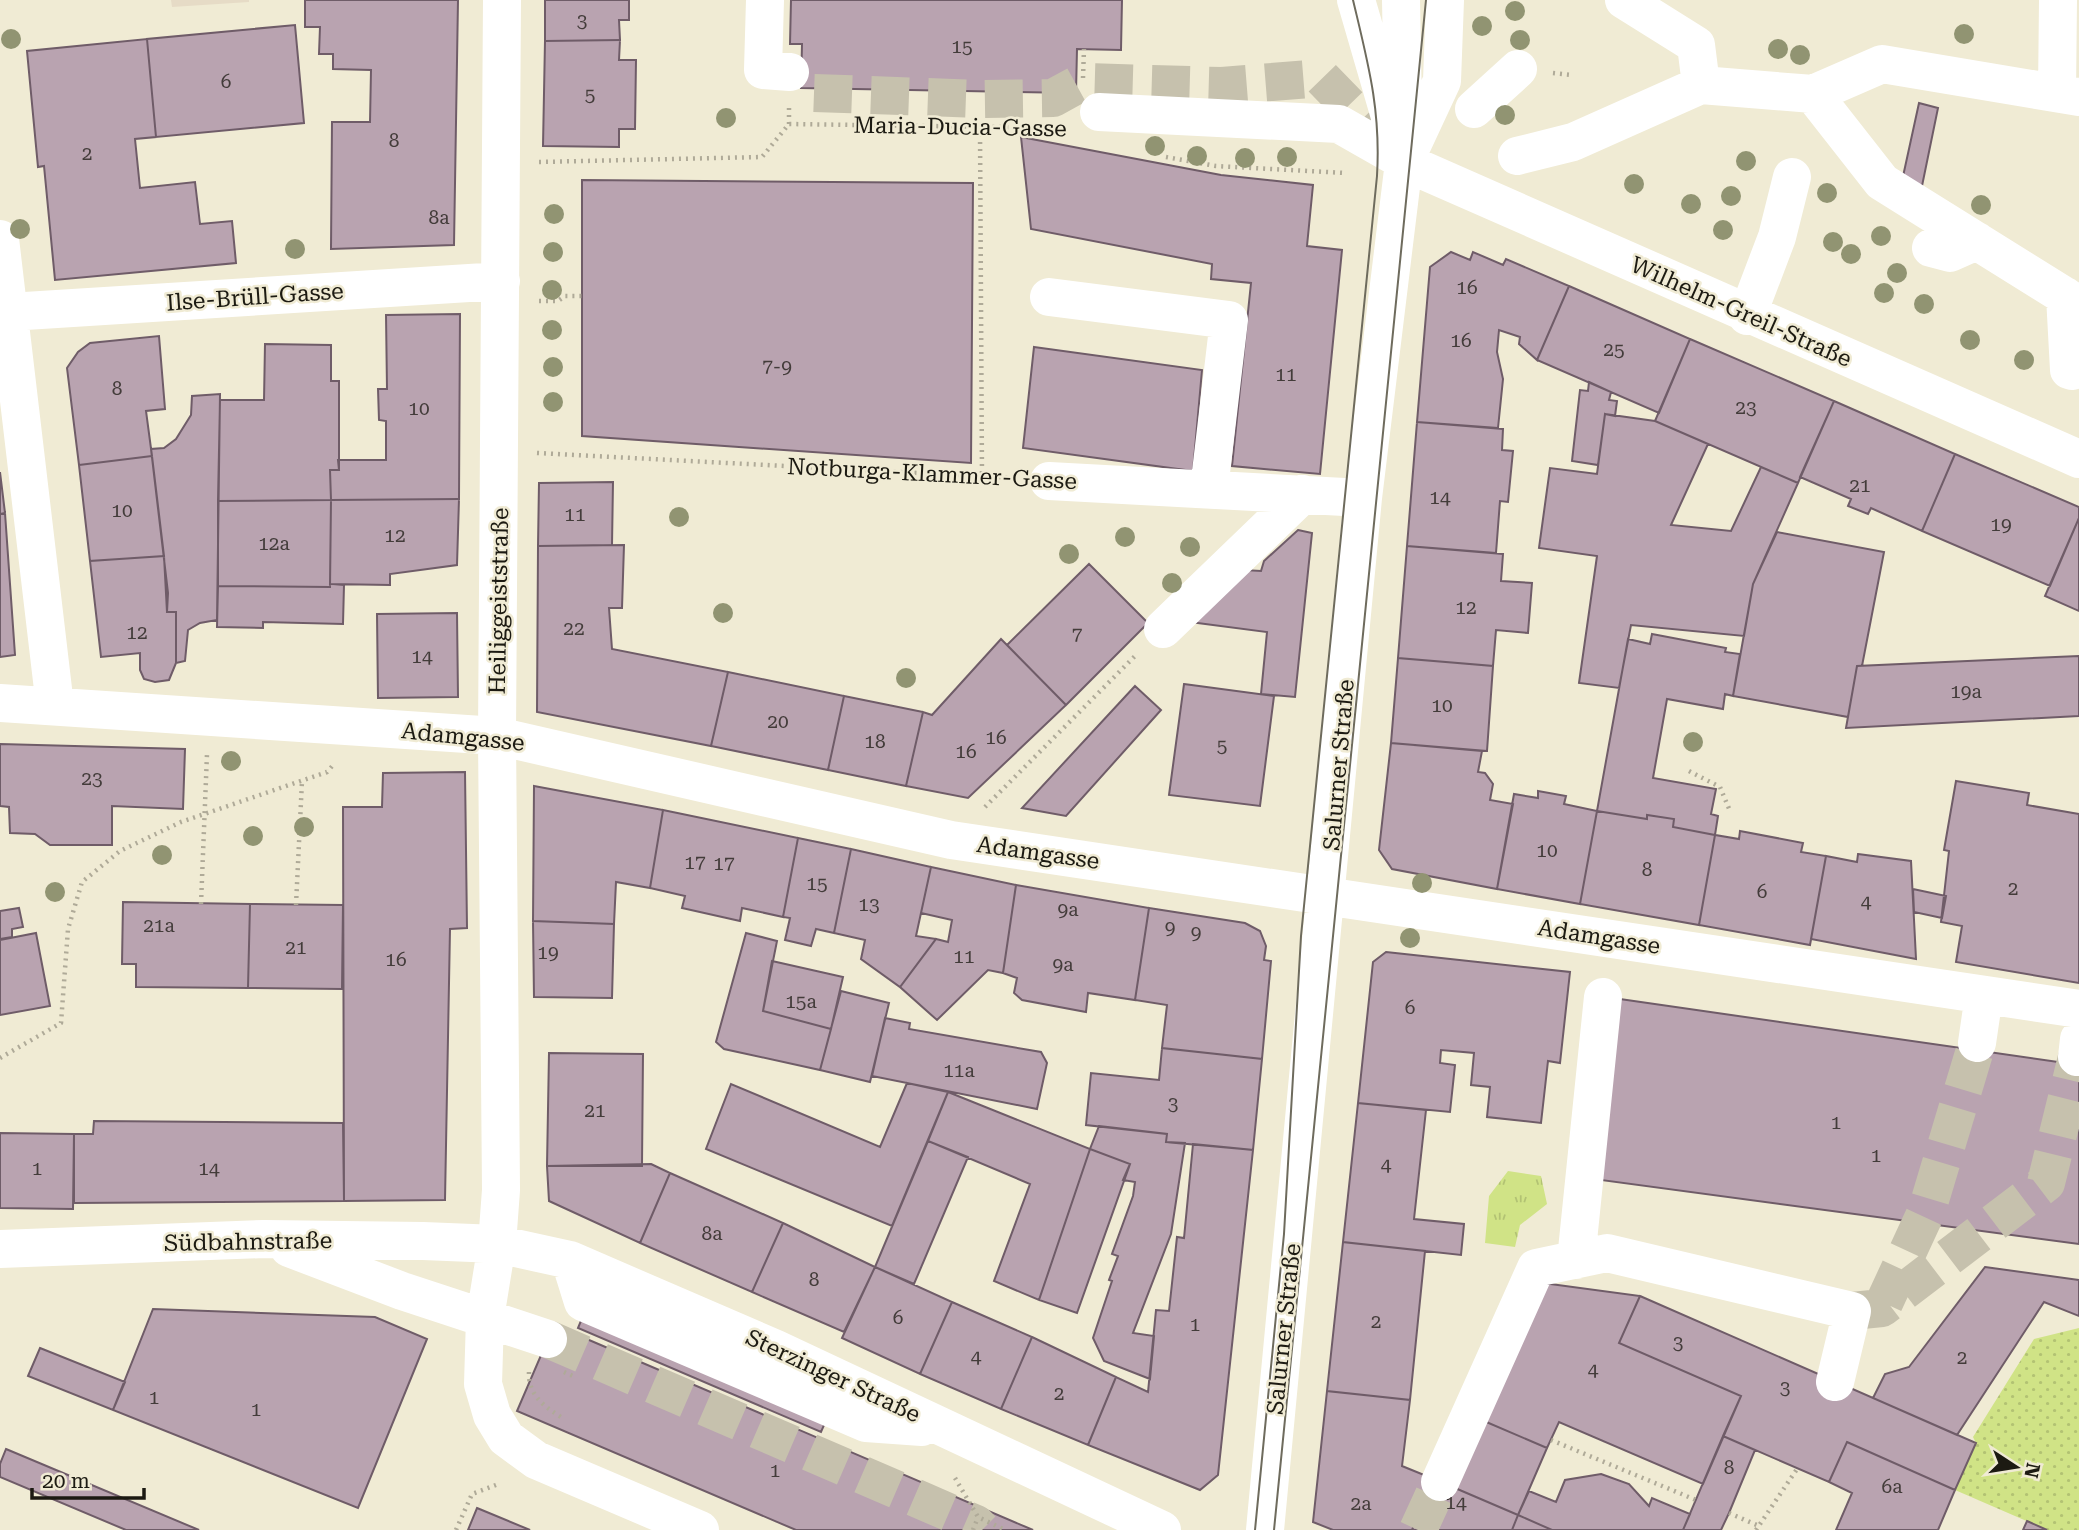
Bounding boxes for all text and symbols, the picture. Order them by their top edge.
house number: 3 [577,9,587,32]
house number: 15 [951,35,973,58]
house number: 6 [221,70,231,93]
house number: 5 [585,83,595,106]
street label: Maria-Ducia-Gasse [853,112,1067,142]
house number: 8 [389,129,399,152]
house number: 2 [82,142,92,165]
house number: 8a [429,206,450,229]
street label: Wilhelm-Greil-Straße [1626,251,1856,373]
house number: 16 [1456,276,1478,299]
street label: Ilse-Brüll-Gasse [165,277,345,317]
house number: 16 [1450,329,1472,352]
house number: 25 [1603,338,1625,361]
house number: 7-9 [762,355,792,378]
house number: 11 [1275,363,1297,386]
house number: 8 [112,377,122,400]
house number: 23 [1735,396,1757,419]
house number: 10 [408,397,430,420]
street label: Notburga-Klammer-Gasse [786,453,1078,495]
house number: 21 [1849,474,1871,497]
house number: 14 [1429,486,1451,509]
house number: 10 [111,499,133,522]
house number: 11 [564,503,586,526]
street label: Heiliggeiststraße [484,507,514,695]
house number: 19 [1990,513,2012,536]
house number: 12 [384,524,406,547]
house number: 12a [258,532,290,555]
house number: 12 [1455,596,1477,619]
house number: 22 [563,617,585,640]
house number: 12 [126,621,148,644]
house number: 7 [1072,623,1083,646]
house number: 14 [411,645,433,668]
street label: Salurner Straße [1318,678,1360,852]
house number: 19a [1950,680,1982,703]
house number: 10 [1431,694,1453,717]
house number: 20 [767,710,789,733]
street label: Adamgasse [400,717,526,757]
house number: 16 [985,726,1007,749]
house number: 18 [864,730,886,753]
house number: 5 [1217,734,1227,757]
house number: 16 [955,740,977,763]
house number: 23 [81,767,103,790]
street label: Adamgasse [975,831,1101,875]
house number: 10 [1536,839,1558,862]
house number: 17 [684,851,706,874]
house number: 17 [713,852,735,875]
house number: 8 [1642,858,1652,881]
house number: 15 [806,872,828,895]
house number: 2 [2008,877,2018,900]
house number: 6 [1757,880,1767,903]
house number: 4 [1861,890,1872,913]
house number: 13 [858,893,880,916]
house number: 9a [1058,898,1079,921]
house number: 21a [143,914,175,937]
street label: Adamgasse [1536,914,1662,960]
house number: 9 [1165,916,1175,939]
house number: 9 [1191,921,1201,944]
house number: 21 [285,936,307,959]
house number: 19 [537,941,559,964]
house number: 11 [953,945,975,968]
house number: 16 [385,948,407,971]
house number: 9a [1053,953,1074,976]
house number: 15a [785,990,817,1013]
house number: 6 [1405,996,1415,1019]
house number: 11a [943,1059,975,1082]
house number: 3 [1168,1092,1178,1115]
house number: 21 [584,1099,606,1122]
house number: 1 [1831,1111,1841,1134]
house number: 1 [1871,1144,1881,1167]
house number: 4 [1381,1153,1392,1176]
house number: 1 [32,1157,42,1180]
house number: 14 [198,1157,220,1180]
house number: 8a [702,1222,723,1245]
street label: Südbahnstraße [164,1227,332,1257]
street label: Salurner Straße [1262,1242,1306,1416]
house number: 8 [809,1268,819,1291]
house number: 6 [893,1306,903,1329]
house number: 2 [1371,1310,1381,1333]
house number: 1 [1190,1313,1200,1336]
street label: Sterzinger Straße [741,1324,925,1428]
house number: 3 [1673,1331,1683,1354]
house number: 4 [971,1345,982,1368]
house number: 2 [1957,1346,1967,1369]
house number: 4 [1588,1358,1599,1381]
house number: 3 [1780,1376,1790,1399]
house number: 2 [1054,1382,1064,1405]
house number: 1 [149,1386,159,1409]
house number: 1 [251,1398,261,1421]
north arrow [1981,1432,2051,1502]
scale bar [32,1456,144,1500]
house number: 8 [1724,1456,1734,1479]
house number: 1 [770,1459,780,1482]
text: N [2019,1461,2045,1480]
text: 20 m [42,1469,90,1493]
house number: 6a [1882,1475,1903,1498]
house number: 14 [1445,1491,1467,1514]
house number: 2a [1351,1492,1372,1515]

